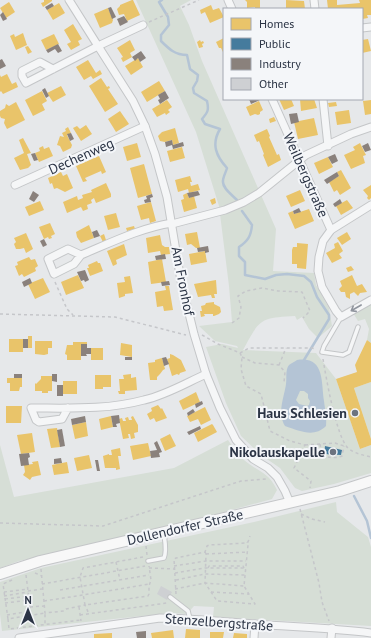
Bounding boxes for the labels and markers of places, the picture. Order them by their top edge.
place label: Haus Schlesien [257,404,347,422]
marker: Haus Schlesien [350,408,360,418]
place label: Nikolauskapelle [229,443,325,461]
marker: Nikolauskapelle [328,447,338,457]

